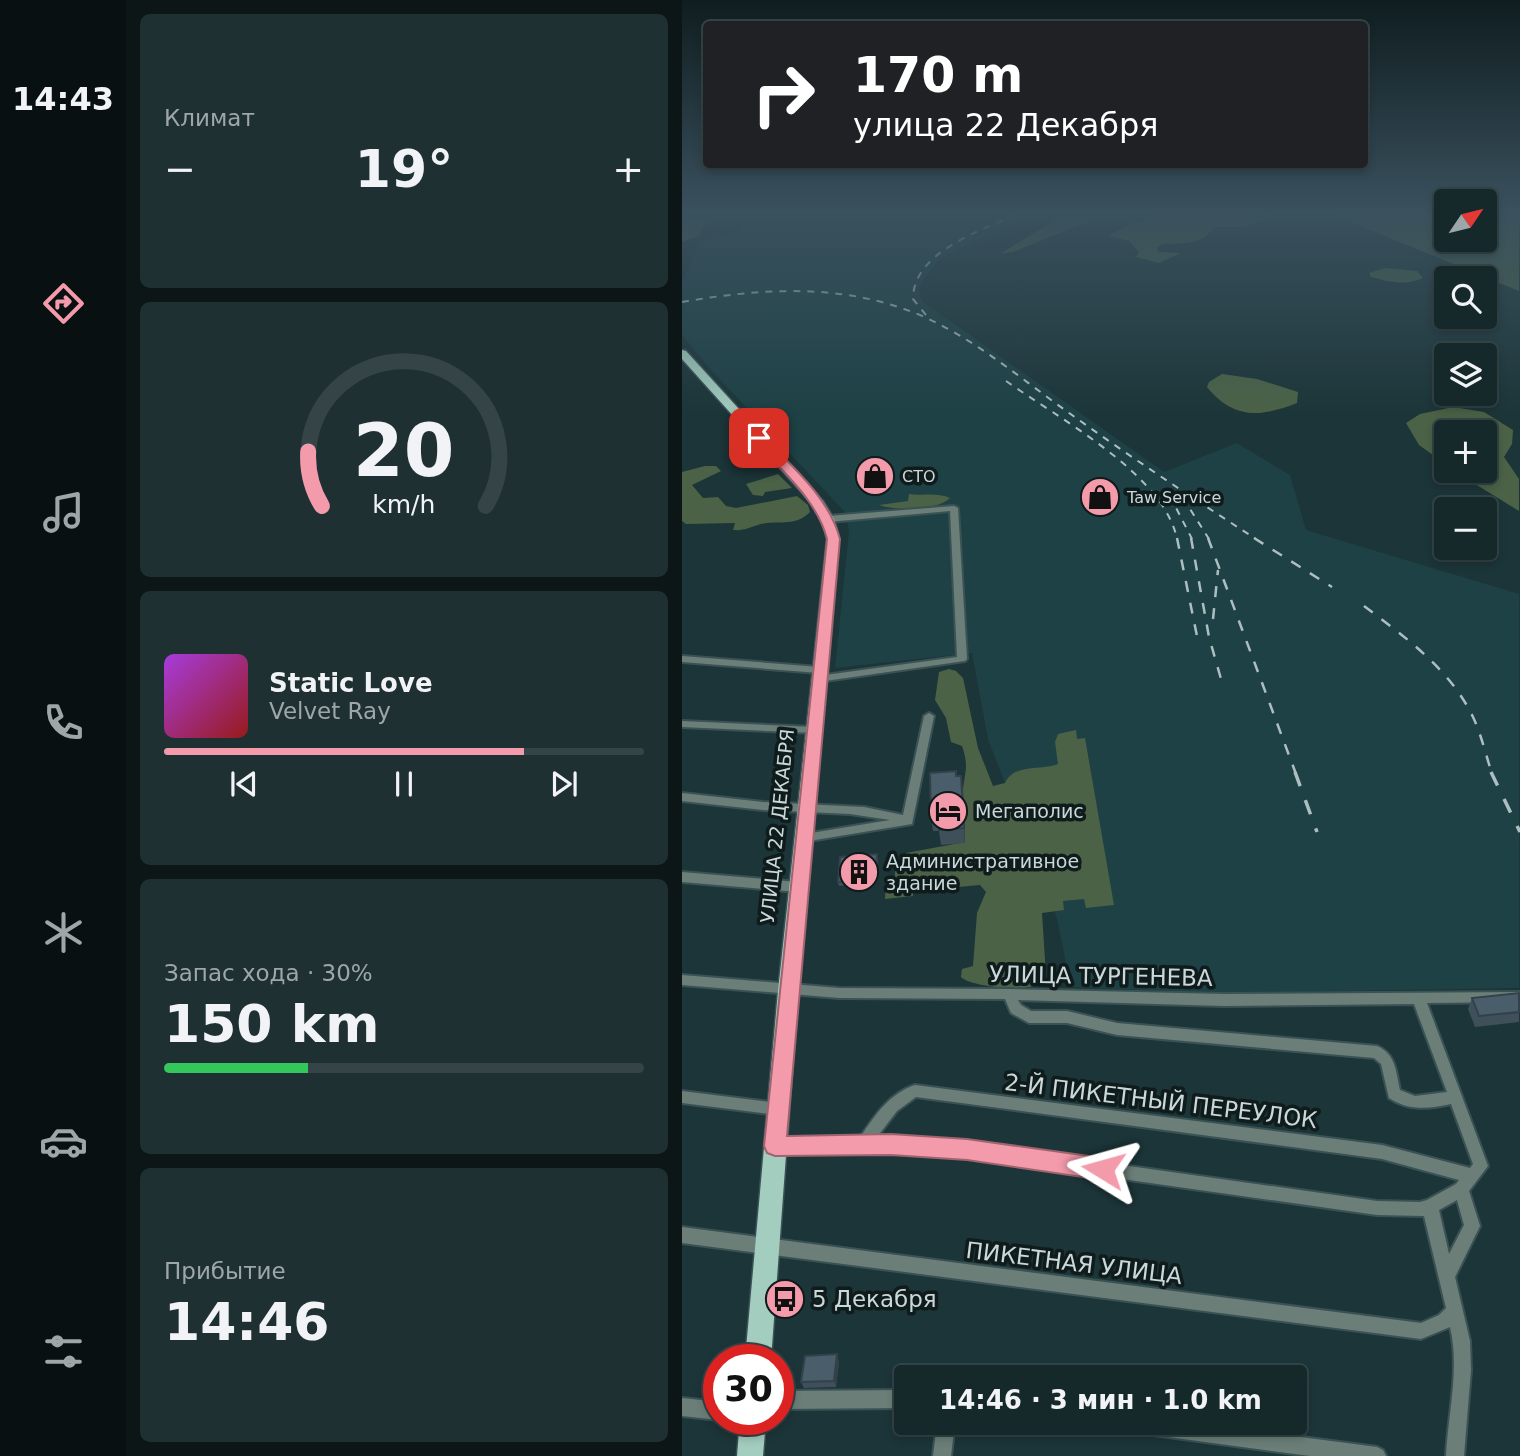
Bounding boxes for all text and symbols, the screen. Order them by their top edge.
text: 170 m [853,47,1023,104]
icon: right [738,49,829,140]
text: 14:43 [12,80,114,118]
text: Климат [164,105,255,131]
text: улица 22 Декабря [853,106,1159,144]
text: 19° [355,139,453,199]
text: − [164,147,196,191]
text: + [612,147,644,191]
north arrow [1434,189,1498,252]
map controls [1434,189,1497,560]
button: search [1434,266,1497,329]
icon: directions [39,279,88,328]
button: layers [1434,343,1497,406]
text: 20 [353,408,455,493]
pin [729,408,789,468]
icon: arrive [740,419,778,457]
button: + [1434,420,1497,483]
shop icon: СТО [854,455,896,497]
place label: СТО [902,467,936,486]
shop icon: Taw Service [1079,476,1121,518]
icon: music [39,488,88,537]
place label: Taw Service [1126,488,1221,507]
text: km/h [372,489,436,518]
button: − [1434,497,1497,560]
text: Static Love [269,668,433,698]
icon: phone [39,698,88,747]
text: Velvet Ray [269,698,391,724]
street label: УЛИЦА 22 ДЕКАБРЯ [756,728,798,924]
icon: previous [225,765,263,803]
icon: pause [385,765,423,803]
icon: next [545,765,583,803]
hotel icon: Мегаполис [927,790,969,832]
place label: Мегаполис [975,800,1084,822]
place label: Административное здание [886,850,1079,894]
building icon: Административное здание [838,851,880,893]
icon: climate [39,908,88,957]
text: Запас хода · 30% [164,960,373,986]
street label: УЛИЦА ТУРГЕНЕВА [989,961,1213,991]
text: 150 km [164,994,379,1054]
street label: 2-Й ПИКЕТНЫЙ ПЕРЕУЛОК [1003,1068,1319,1133]
icon: car [39,1117,88,1166]
position arrow [1066,1132,1140,1206]
street label: ПИКЕТНАЯ УЛИЦА [964,1237,1184,1289]
text: Прибытие [164,1258,286,1284]
bus stop icon: 5 Декабря [764,1278,806,1320]
place label: 5 Декабря [812,1286,937,1312]
text: 14:46 [164,1292,330,1352]
icon: filters [39,1327,88,1376]
speed limit sign: 30 [703,1344,794,1435]
text: 14:46 · 3 мин · 1.0 km [939,1385,1262,1415]

